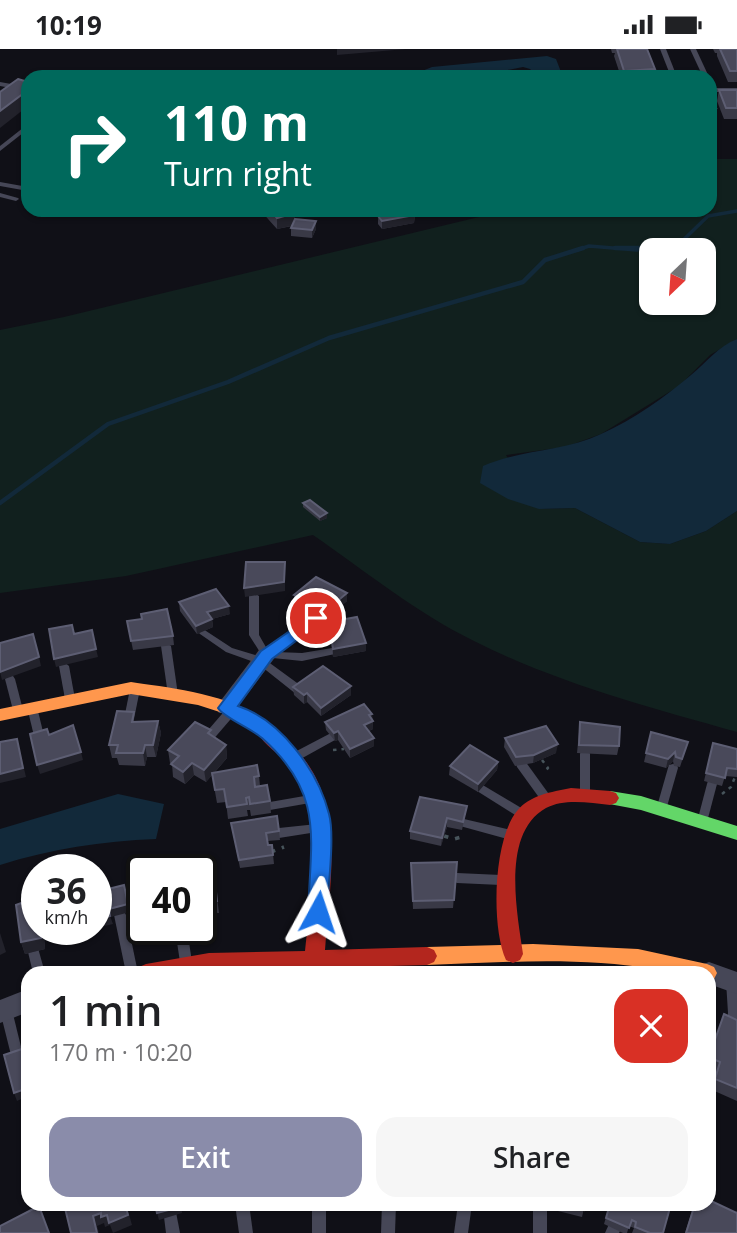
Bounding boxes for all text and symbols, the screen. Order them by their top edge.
text: 10:19 [35,7,102,43]
text: 110 m [164,89,309,155]
icon: right [49,98,140,189]
text: Turn right [164,152,312,195]
north arrow [639,238,716,315]
map controls [639,238,716,315]
pin [286,588,346,648]
icon: arrive [297,599,335,637]
speed limit sign: 40 [126,854,217,945]
text: 36 [46,867,87,914]
position arrow [281,875,355,949]
text: km/h [45,905,88,929]
text: 1 min [49,981,162,1038]
button: close [614,989,688,1063]
text: 170 m · 10:20 [49,1036,192,1068]
button: Exit [49,1117,362,1197]
button: Share [376,1117,688,1197]

